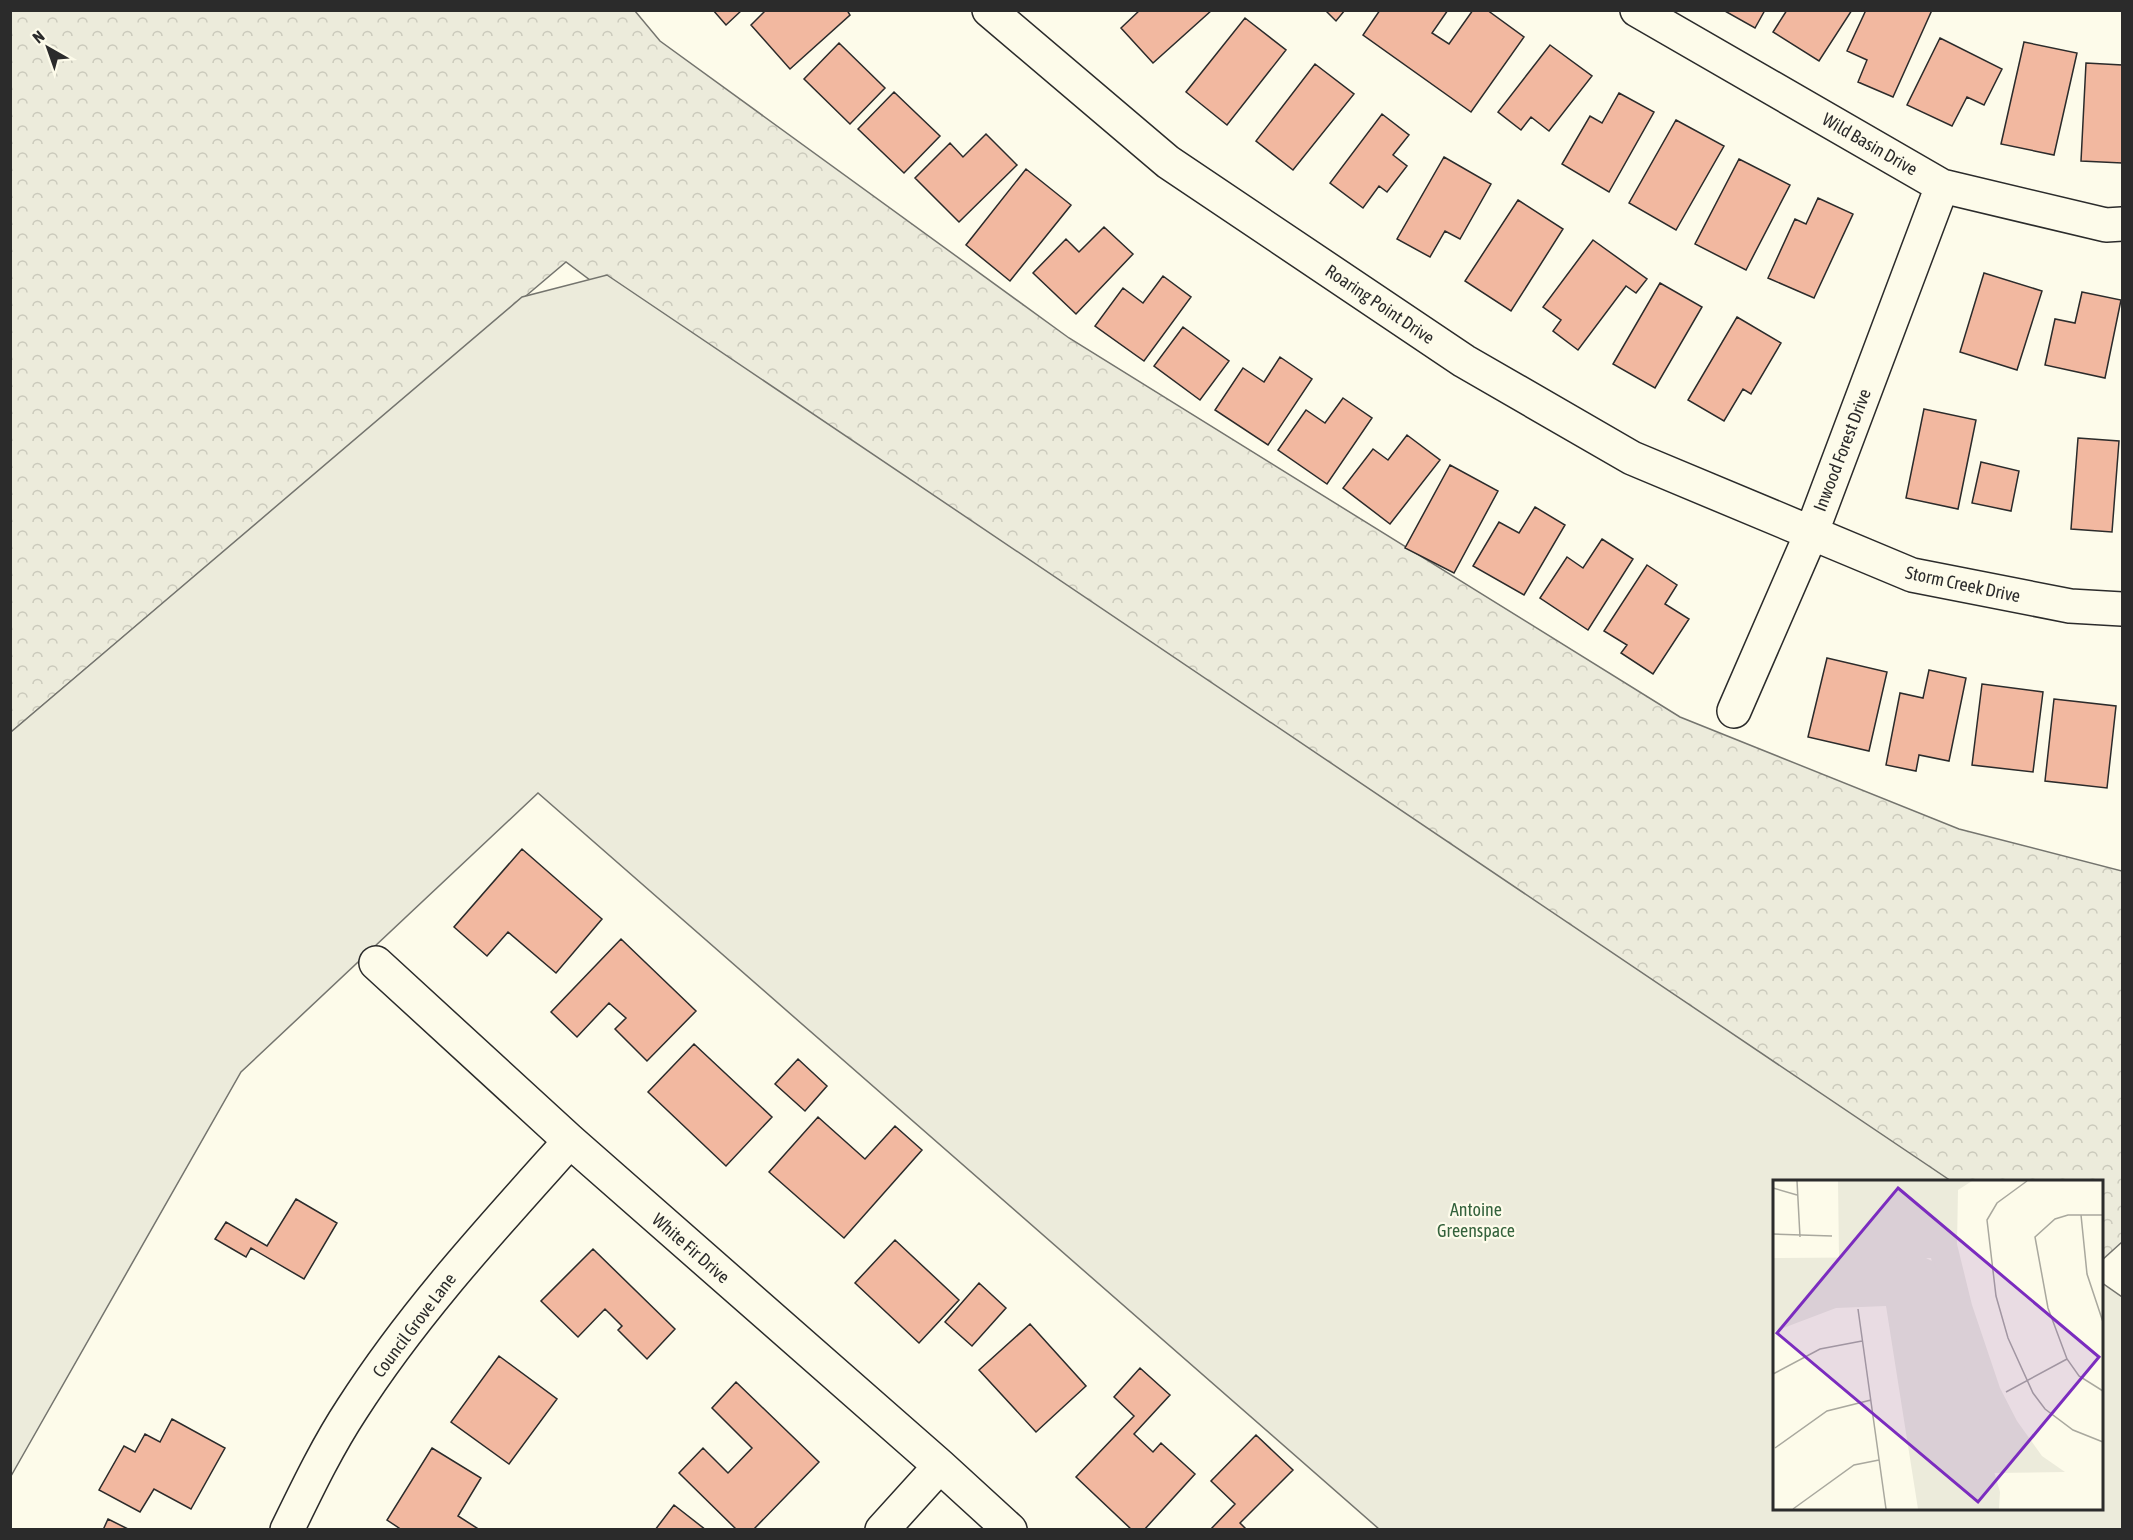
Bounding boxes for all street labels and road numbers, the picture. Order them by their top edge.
street label: Wild Basin Drive [1819,108,1921,180]
street label: Roaring Point Drive [1322,260,1438,348]
street label: Inwood Forest Drive [1809,386,1875,514]
street label: Storm Creek Drive [1904,562,2022,606]
street label: White Fir Drive [648,1209,734,1287]
street label: Council Grove Lane [368,1269,460,1381]

